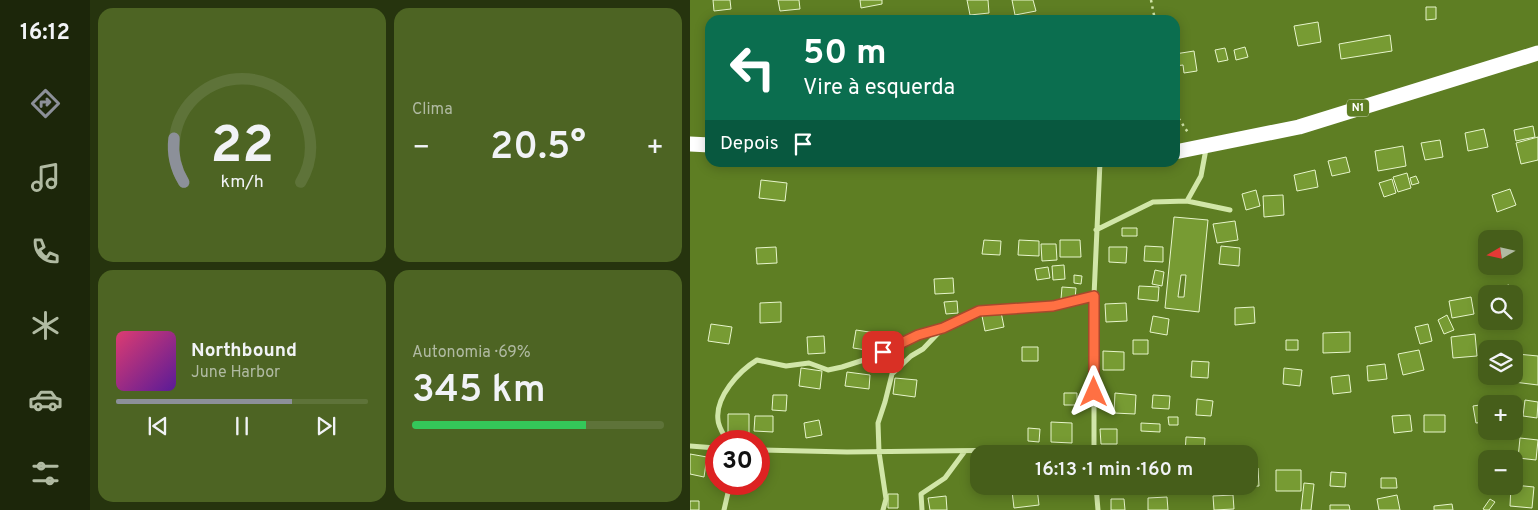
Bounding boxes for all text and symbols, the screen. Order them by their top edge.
text: 16:12 [20,20,70,47]
text: 50 m [803,32,887,76]
icon: left [720,35,785,100]
text: Vire à esquerda [803,75,955,102]
icon: directions [28,86,63,121]
text: Clima [412,100,453,120]
road number: N1 [1347,100,1369,116]
text: 22 [210,115,274,181]
text: 20.5° [490,124,586,173]
icon: arrive [789,130,817,158]
text: − [412,131,430,167]
text: + [646,131,664,167]
text: Depois [720,132,779,156]
icon: music [28,160,63,195]
text: km/h [220,171,264,194]
north arrow [1478,230,1522,275]
map controls [1478,230,1523,495]
icon: phone [28,234,63,269]
button: search [1478,285,1523,330]
icon: climate [28,308,63,343]
pin [862,331,904,373]
icon: arrive [869,338,897,366]
text: Northbound [191,339,297,363]
button: layers [1478,340,1523,385]
text: Autonomia · 69% [412,343,531,363]
text: June Harbor [191,363,280,383]
position arrow [1067,365,1119,417]
text: 345 km [412,367,546,416]
icon: car [28,382,63,417]
button: + [1478,395,1523,440]
icon: previous [144,412,172,440]
icon: pause [228,412,256,440]
icon: next [312,412,340,440]
speed limit sign: 30 [705,430,770,495]
button: − [1478,450,1523,495]
icon: filters [28,456,63,491]
text: 16:13 · 1 min · 160 m [1035,458,1193,482]

